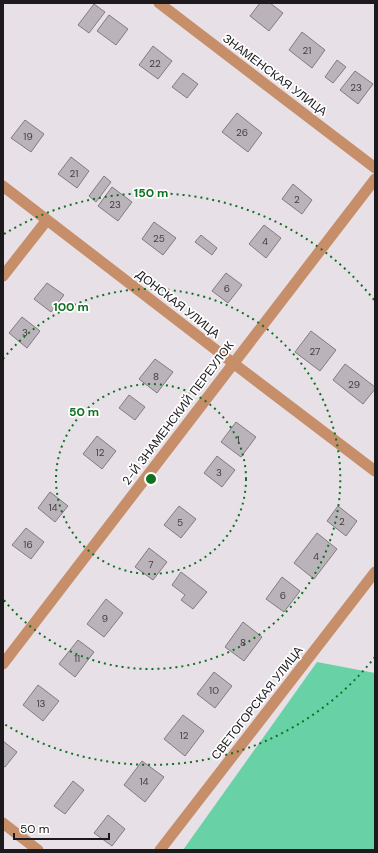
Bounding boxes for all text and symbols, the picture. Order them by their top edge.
street label: ЗНАМЕНСКАЯ УЛИЦА [220,30,330,120]
house number: 21 [303,44,311,57]
house number: 22 [149,57,161,70]
house number: 23 [350,81,362,94]
house number: 26 [236,126,248,139]
house number: 19 [23,130,33,143]
house number: 21 [70,167,78,180]
text: 150 m [134,185,168,201]
house number: 2 [294,193,300,206]
house number: 23 [109,198,121,211]
house number: 25 [153,232,165,245]
house number: 4 [262,235,268,248]
street label: ДОНСКАЯ УЛИЦА [133,266,223,342]
house number: 6 [224,282,230,295]
text: 100 m [53,299,89,315]
house number: 3 [22,326,28,339]
street label: 2-Й ЗНАМЕНСКИЙ ПЕРЕУЛОК [119,338,237,488]
house number: 27 [310,345,320,358]
house number: 8 [153,370,159,383]
house number: 29 [348,378,360,391]
text: 50 m [69,404,99,420]
house number: 1 [236,433,240,446]
house number: 12 [96,446,105,459]
house number: 3 [216,466,222,479]
centre of rings [144,472,158,486]
house number: 14 [48,501,58,514]
house number: 2 [339,515,345,528]
house number: 5 [177,516,183,529]
house number: 16 [23,538,33,551]
house number: 4 [313,550,319,563]
house number: 7 [148,558,154,571]
house number: 6 [280,589,286,602]
house number: 9 [102,612,108,625]
house number: 8 [240,636,246,649]
street label: СВЕТОГОРСКАЯ УЛИЦА [208,643,306,763]
house number: 11 [74,652,80,665]
house number: 10 [209,684,219,697]
house number: 13 [36,697,46,710]
house number: 12 [180,729,189,742]
house number: 14 [139,775,149,788]
scale bar [14,815,109,841]
text: 50 m [20,821,49,837]

